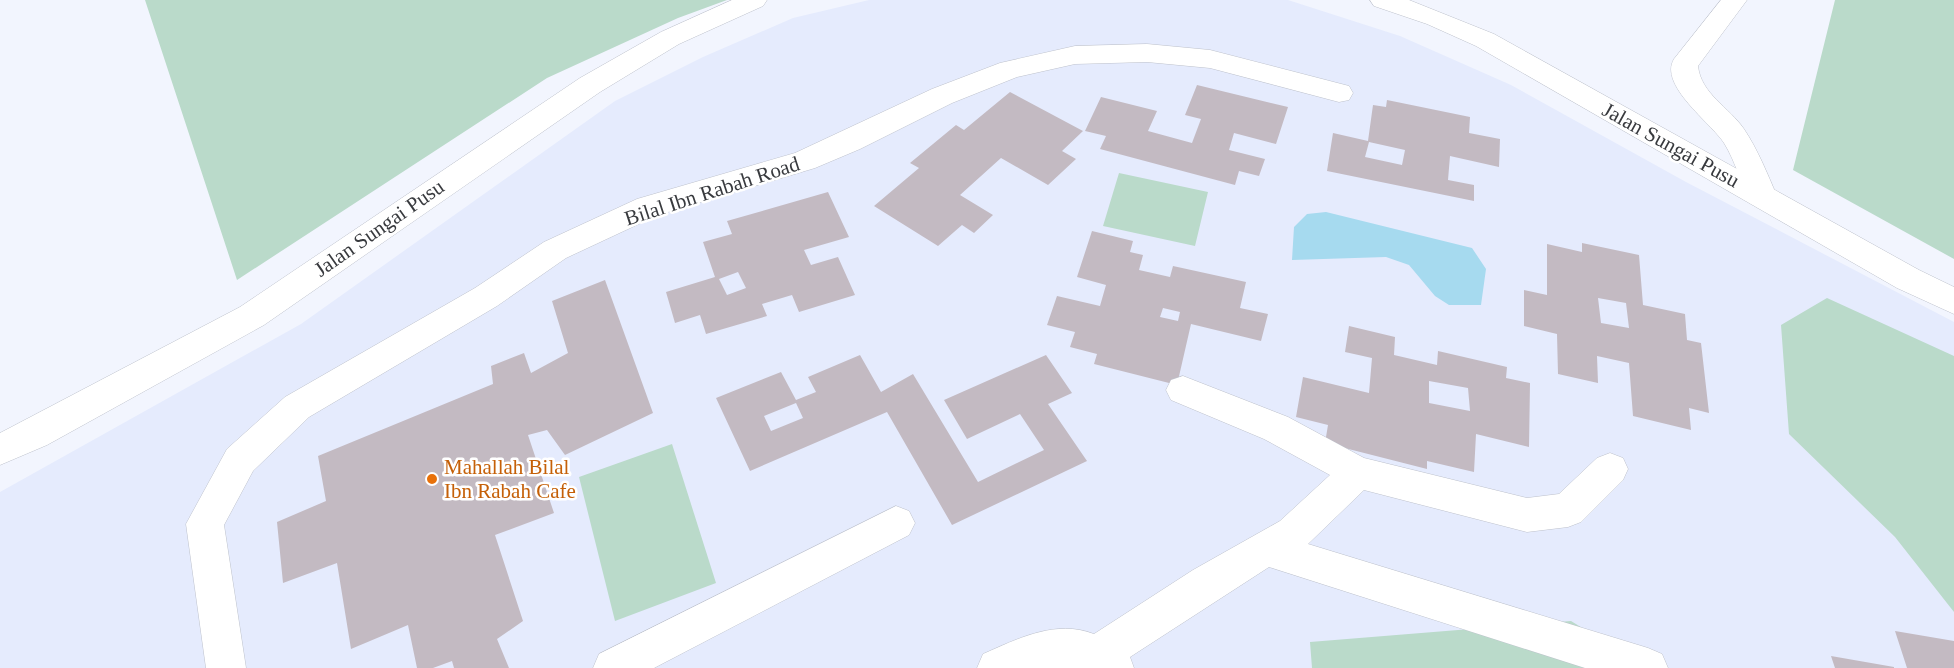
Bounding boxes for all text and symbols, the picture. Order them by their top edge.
street label: Jalan Sungai Pusu [1598,97,1744,193]
street label: Bilal Ibn Rabah Road [621,151,803,231]
street label: Jalan Sungai Pusu [310,174,449,282]
place label: Mahallah Bilal Ibn Rabah Cafe [444,455,576,503]
marker: Mahallah Bilal Ibn Rabah Cafe [425,472,439,486]

